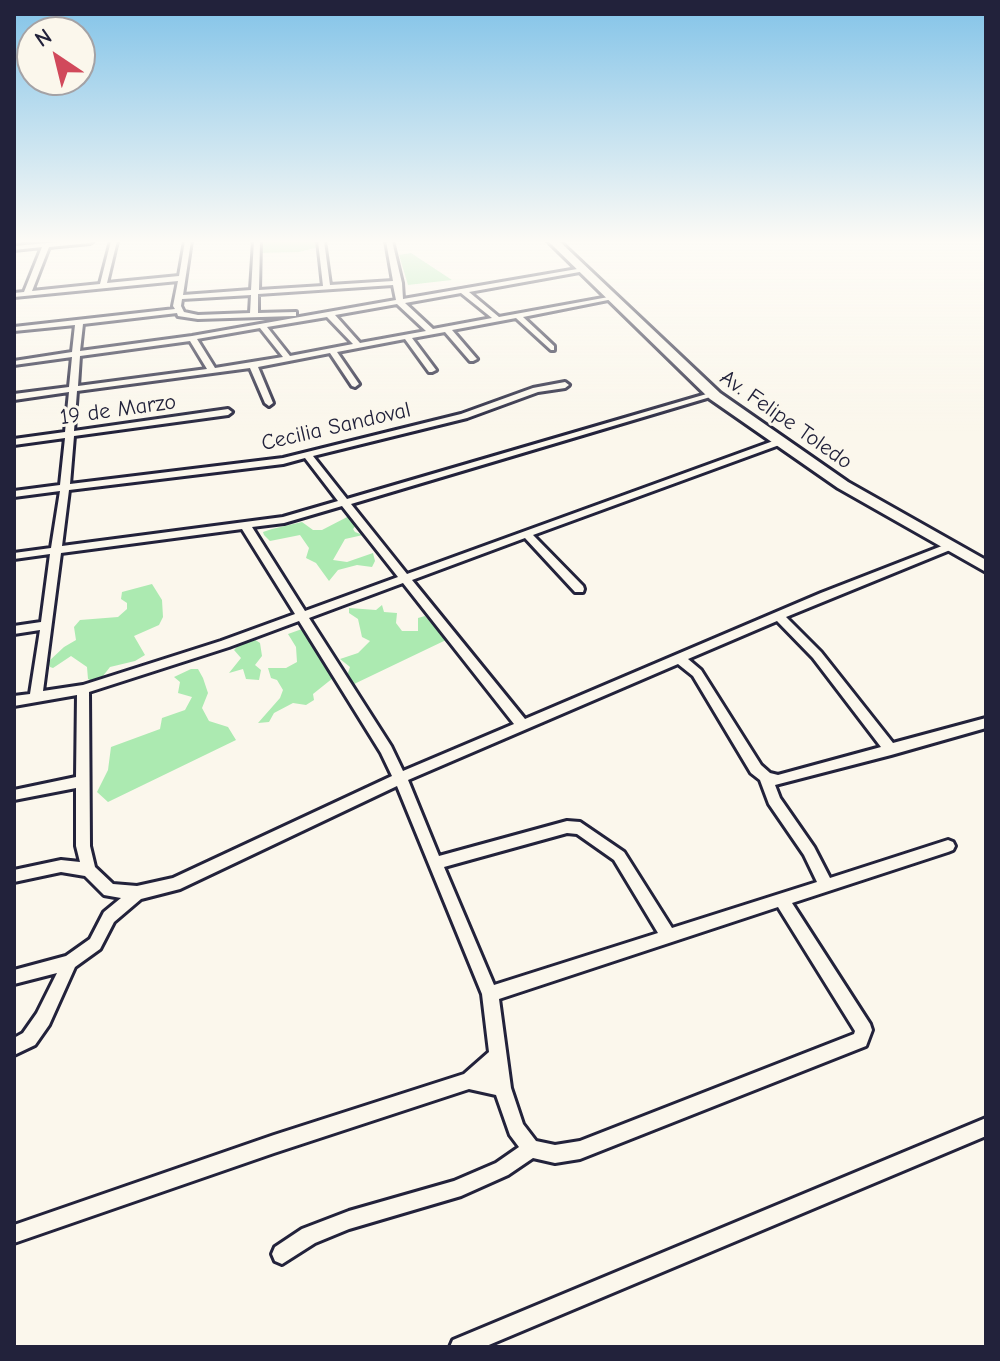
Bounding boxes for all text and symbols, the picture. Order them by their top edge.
north arrow [16,16,96,96]
text: N [30,23,57,53]
street label: Av. Felipe Toledo [715,365,857,475]
street label: 19 de Marzo [58,389,178,431]
street label: Cecilia Sandoval [259,397,413,457]

